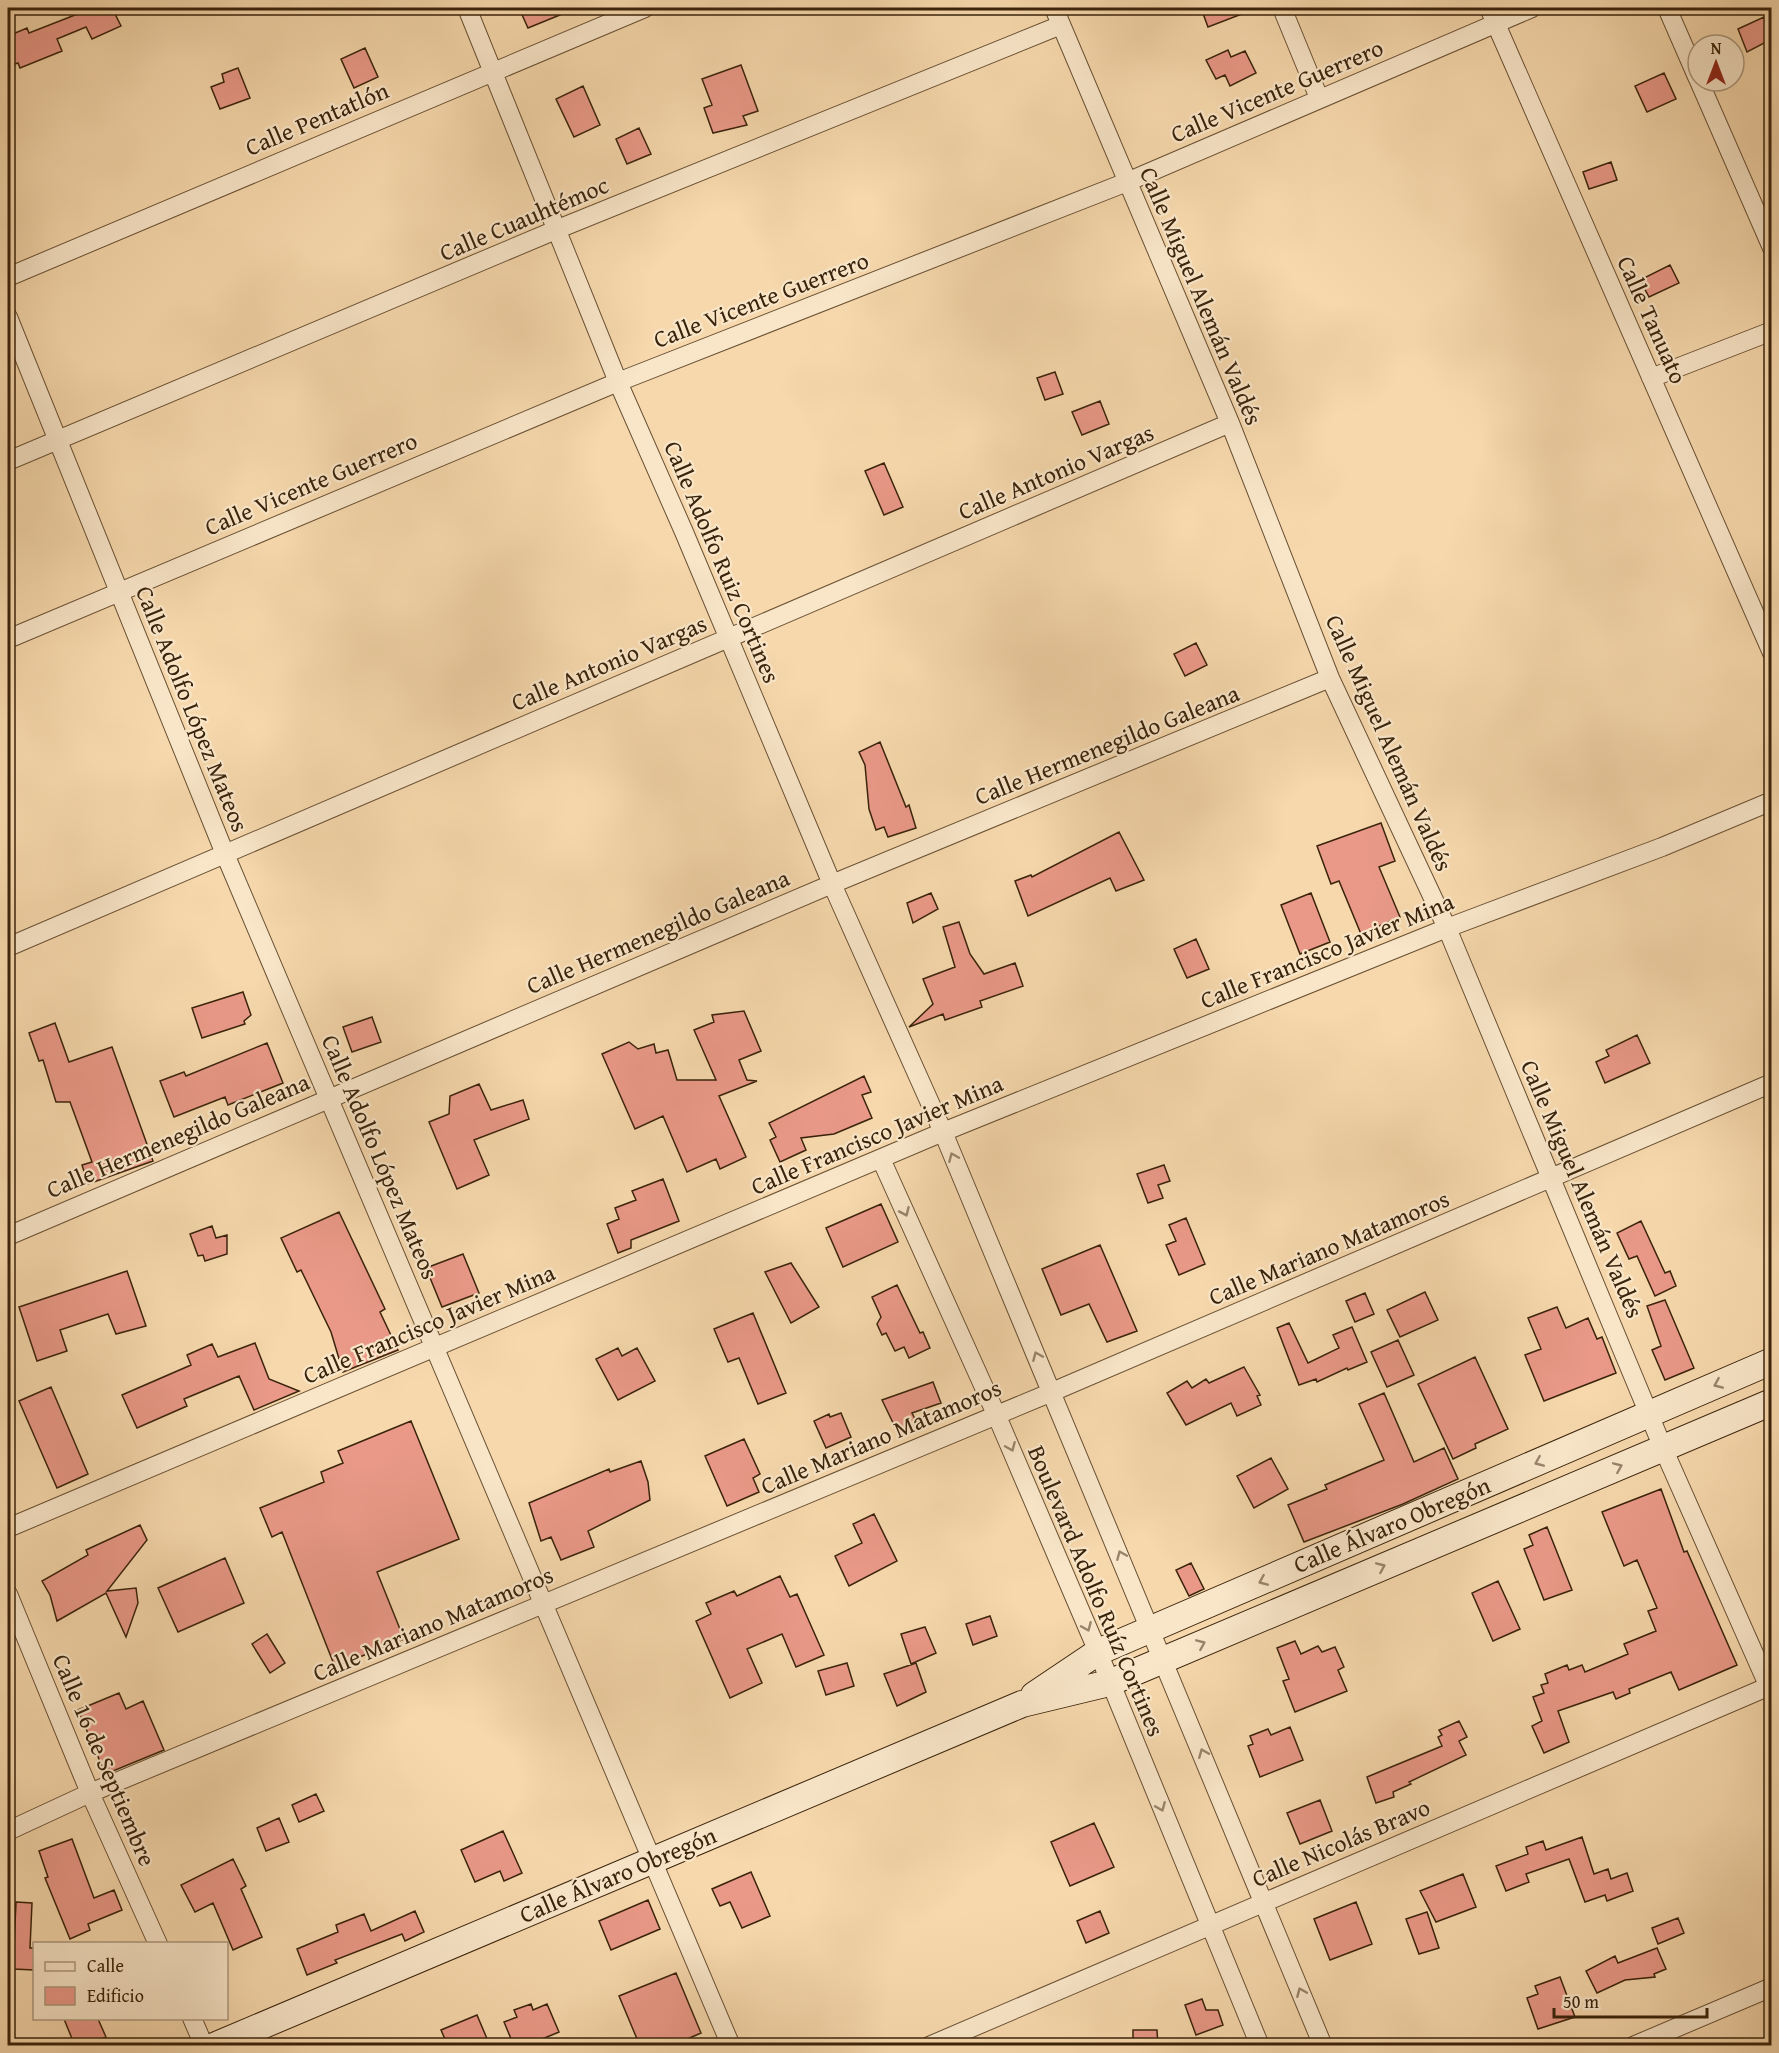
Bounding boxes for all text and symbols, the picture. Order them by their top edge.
street label: Calle Vicente Guerrero [1165,30,1389,151]
north arrow [1686,33,1746,93]
text: N [1711,36,1722,60]
street label: Calle Pentatlón [240,72,394,165]
street label: Calle Miguel Alemán Valdés [1131,161,1272,430]
street label: Calle Cuauhtémoc [434,167,614,270]
street label: Calle Vicente Guerrero [648,242,874,357]
street label: Calle Tanuato [1609,250,1696,389]
street label: Calle Antonio Vargas [953,415,1159,529]
street label: Calle Vicente Guerrero [199,423,423,544]
street label: Calle Adolfo Ruiz Cortines [656,435,789,688]
street label: Calle Adolfo López Mateos [127,581,258,837]
street label: Calle Antonio Vargas [506,606,712,720]
street label: Calle Miguel Alemán Valdés [1317,609,1462,877]
street label: Calle Hermenegildo Galeana [969,675,1245,814]
street label: Calle Hermenegildo Galeana [521,860,795,1003]
street label: Calle Francisco Javier Mina [1195,883,1459,1017]
street label: Calle Adolfo López Mateos [313,1029,448,1284]
street label: Calle Miguel Alemán Valdés [1512,1054,1653,1323]
street label: Calle Hermenegildo Galeana [41,1064,315,1207]
street label: Calle Francisco Javier Mina [745,1065,1009,1204]
one-way arrow [948,1153,960,1164]
street label: Calle Mariano Matamoros [1203,1181,1455,1314]
one-way arrow [897,1206,909,1217]
street label: Calle Francisco Javier Mina [297,1254,561,1393]
one-way arrow [1032,1352,1044,1363]
street label: Calle Mariano Matamoros [755,1370,1007,1503]
one-way arrow [1713,1377,1724,1389]
street label: Boulevard Adolfo Ruíz Cortines [1019,1440,1174,1742]
one-way arrow [1003,1441,1015,1452]
one-way arrow [1534,1454,1545,1466]
one-way arrow [1612,1462,1623,1474]
street label: Calle Álvaro Obregón [1288,1467,1496,1582]
one-way arrow [1116,1551,1128,1562]
street label: Calle Mariano Matamoros [307,1557,559,1690]
one-way arrow [1374,1563,1385,1575]
one-way arrow [1259,1573,1270,1585]
one-way arrow [1080,1620,1092,1631]
one-way arrow [1195,1639,1206,1651]
street label: Calle 16 de Septiembre [44,1648,165,1871]
one-way arrow [1197,1748,1210,1759]
street label: Calle Nicolás Bravo [1246,1789,1435,1896]
one-way arrow [1154,1801,1166,1812]
street label: Calle Álvaro Obregón [514,1817,722,1932]
legend [33,1942,228,2020]
text: Calle [87,1952,124,1979]
scale bar [1554,1981,1707,2019]
text: Edificio [87,1982,144,2009]
one-way arrow [1296,1987,1308,1998]
text: 50 m [1563,1988,1599,2015]

